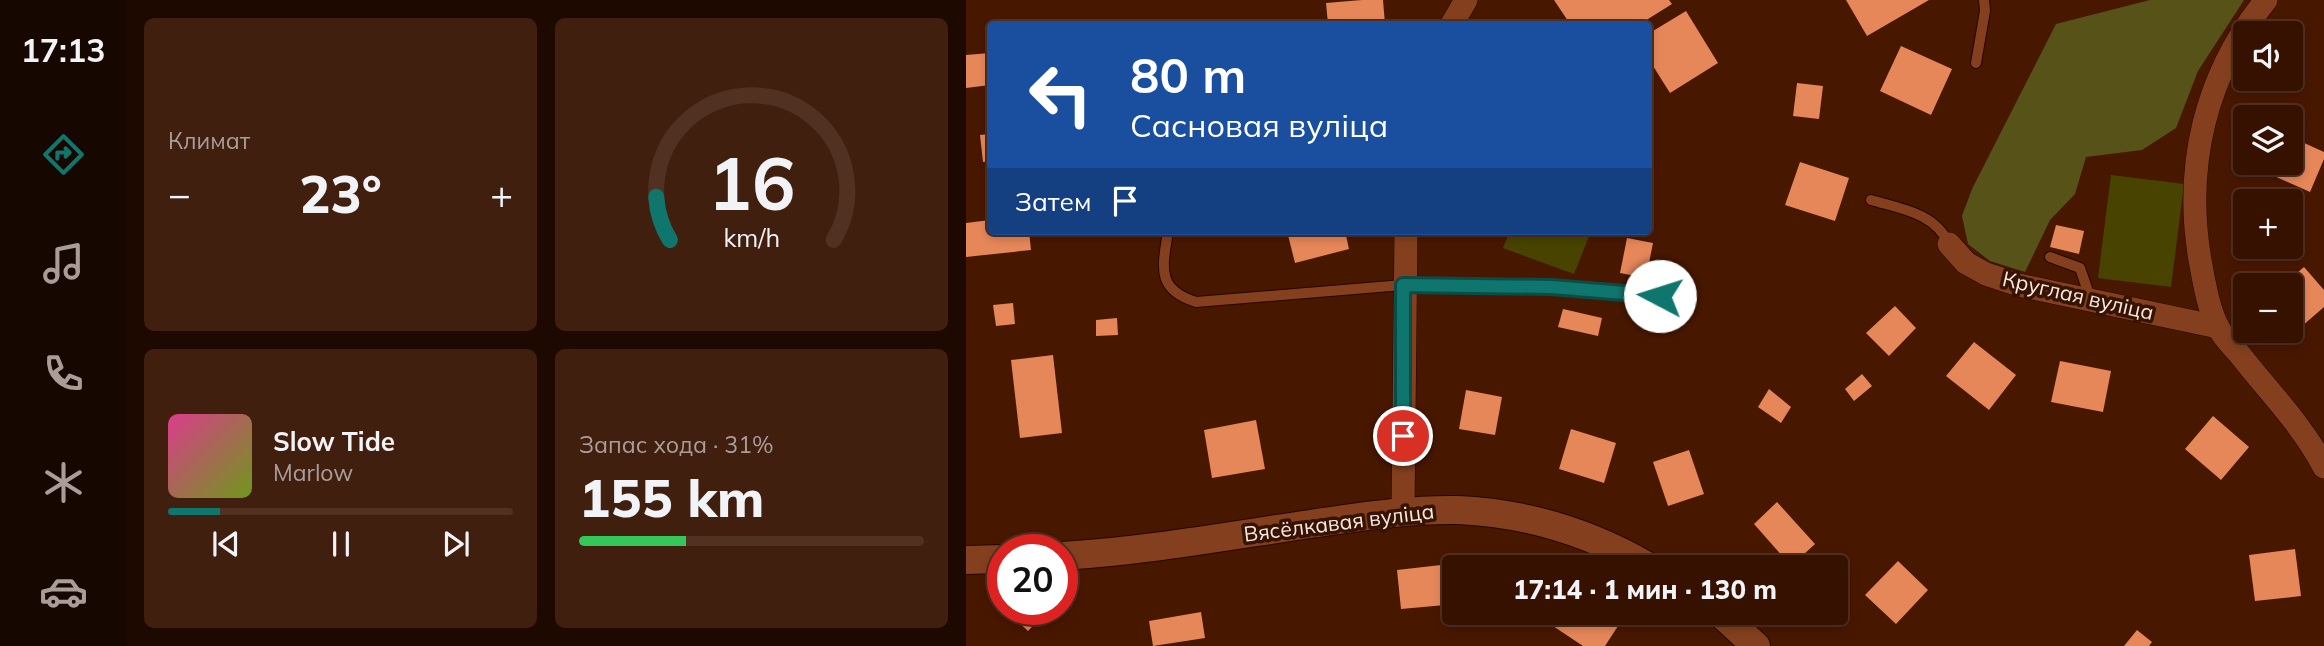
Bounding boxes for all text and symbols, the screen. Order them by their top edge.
map controls [2233,21,2303,343]
button: sound [2233,21,2303,91]
text: 17:13 [21,30,105,70]
text: 80 m [1130,44,1246,105]
icon: left [1015,49,1106,140]
text: Сасновая вуліца [1130,105,1388,145]
button: layers [2233,105,2303,175]
text: Климат [168,126,250,155]
icon: directions [39,130,88,179]
text: 16 [708,138,795,229]
text: 23° [299,161,382,226]
text: − [168,170,191,218]
text: + [490,170,513,218]
icon: arrive [1106,182,1144,220]
text: Затем [1015,185,1092,218]
button: + [2233,189,2303,259]
text: km/h [723,222,780,253]
icon: music [39,239,88,288]
position arrow [1623,259,1697,333]
street label: Круглая вуліца [2000,265,2156,325]
button: − [2233,273,2303,343]
icon: phone [39,349,88,398]
pin [1373,406,1433,466]
icon: arrive [1384,417,1422,455]
text: Slow Tide [273,425,395,458]
text: Запас хода · 31% [579,430,774,459]
icon: climate [39,458,88,507]
text: Marlow [273,458,353,487]
text: 155 km [579,465,764,530]
street label: Вясёлкавая вуліца [1242,497,1436,547]
icon: previous [207,525,245,563]
icon: pause [322,525,360,563]
icon: next [437,525,475,563]
speed limit sign: 20 [987,534,1078,625]
icon: car [39,567,88,616]
text: 17:14 · 1 мин · 130 m [1513,573,1777,606]

